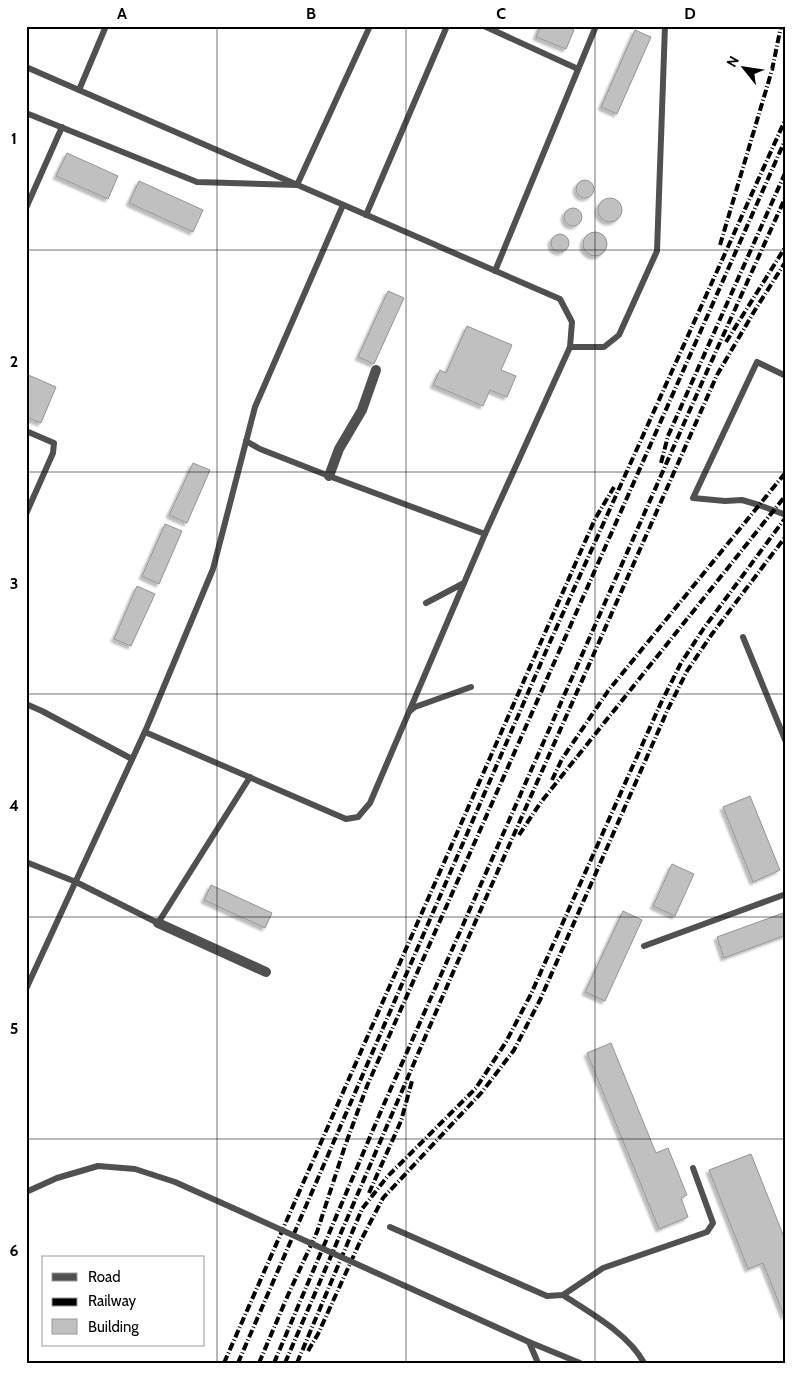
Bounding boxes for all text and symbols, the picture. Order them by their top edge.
text: A [117,4,127,23]
text: B [306,4,316,23]
text: C [496,4,506,23]
text: D [684,4,696,23]
north arrow [720,42,770,92]
text: N [722,53,743,70]
text: 1 [11,129,17,148]
text: 2 [10,352,18,371]
text: 3 [10,574,18,593]
text: 4 [9,796,19,815]
text: 5 [10,1019,18,1038]
text: 6 [10,1241,19,1260]
legend [42,1256,205,1346]
text: Road [88,1268,121,1286]
text: Railway [88,1292,137,1310]
text: Building [88,1318,139,1336]

